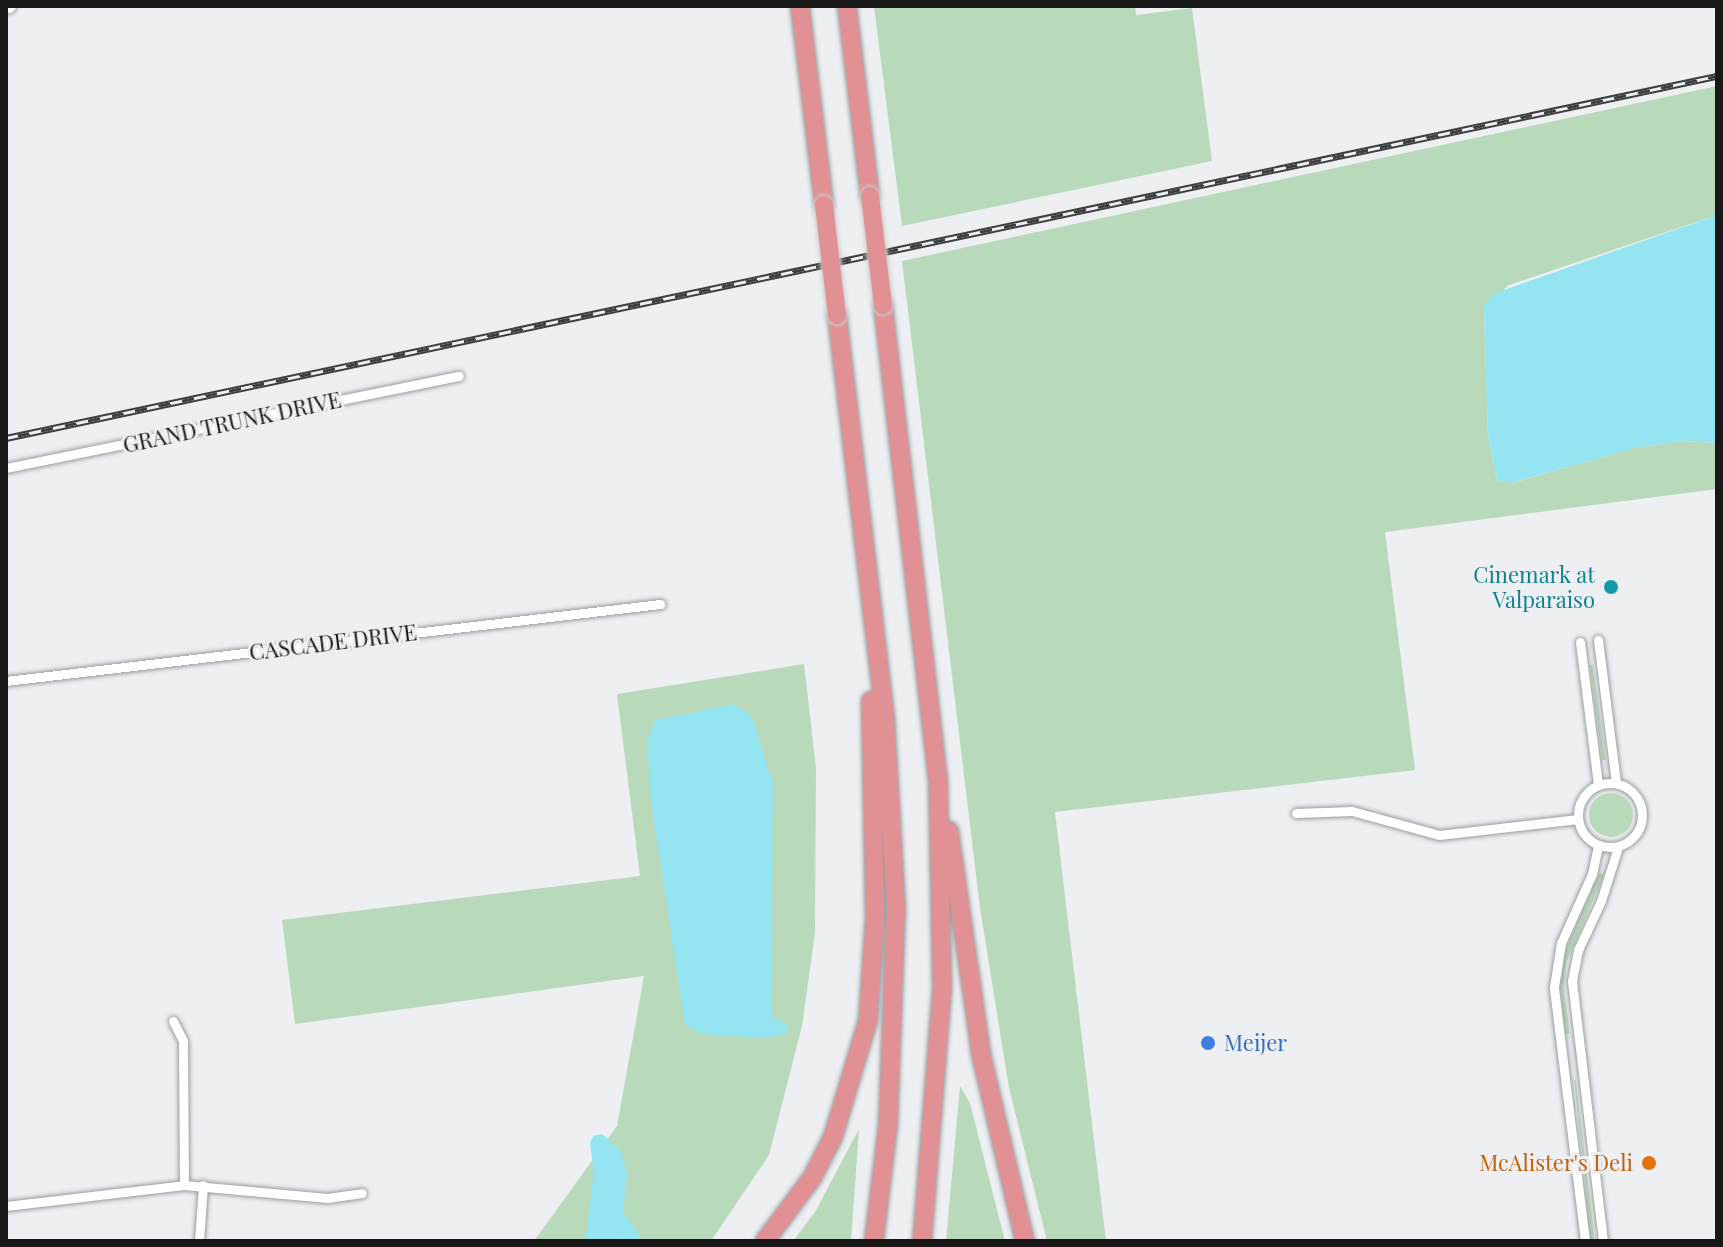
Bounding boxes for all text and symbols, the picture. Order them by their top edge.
street label: GRAND TRUNK DRIVE [120,386,344,458]
place label: Cinemark at Valparaiso [1473,561,1595,612]
marker: Cinemark at Valparaiso [1602,578,1620,596]
street label: CASCADE DRIVE [248,619,418,665]
place label: Meijer [1224,1030,1287,1056]
marker: Meijer [1199,1034,1217,1052]
place label: McAlister's Deli [1479,1150,1633,1176]
marker: McAlister's Deli [1640,1154,1658,1172]

